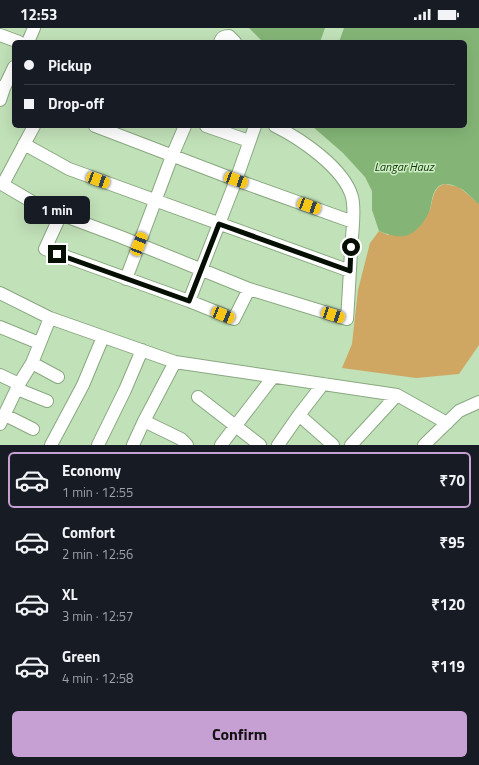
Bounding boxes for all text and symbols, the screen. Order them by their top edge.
text: 12:53 [20,3,57,26]
text: Pickup [48,54,92,77]
text: Drop-off [48,92,104,115]
water label: Langar Hauz [374,157,435,176]
car [85,170,111,190]
car [223,170,249,190]
callout: 1 min [24,196,90,224]
car [296,196,322,216]
text: 1 min [41,200,73,220]
car [129,231,149,257]
route start [342,238,360,256]
route end [48,245,66,263]
car [210,305,236,325]
car [320,306,346,324]
text: Economy [62,459,121,482]
icon: car [14,462,50,498]
text: ₹70 [440,469,465,492]
text: 1 min · 12:55 [62,482,133,502]
text: Comfort [62,521,115,544]
icon: car [14,524,50,560]
text: ₹95 [440,531,465,554]
text: 2 min · 12:56 [62,544,133,564]
text: XL [62,583,78,606]
icon: car [14,586,50,622]
text: ₹120 [431,593,465,616]
text: 3 min · 12:57 [62,606,133,626]
text: Green [62,645,100,668]
icon: car [14,648,50,684]
text: ₹119 [431,655,465,678]
text: 4 min · 12:58 [62,668,133,688]
button: Confirm [12,711,467,757]

